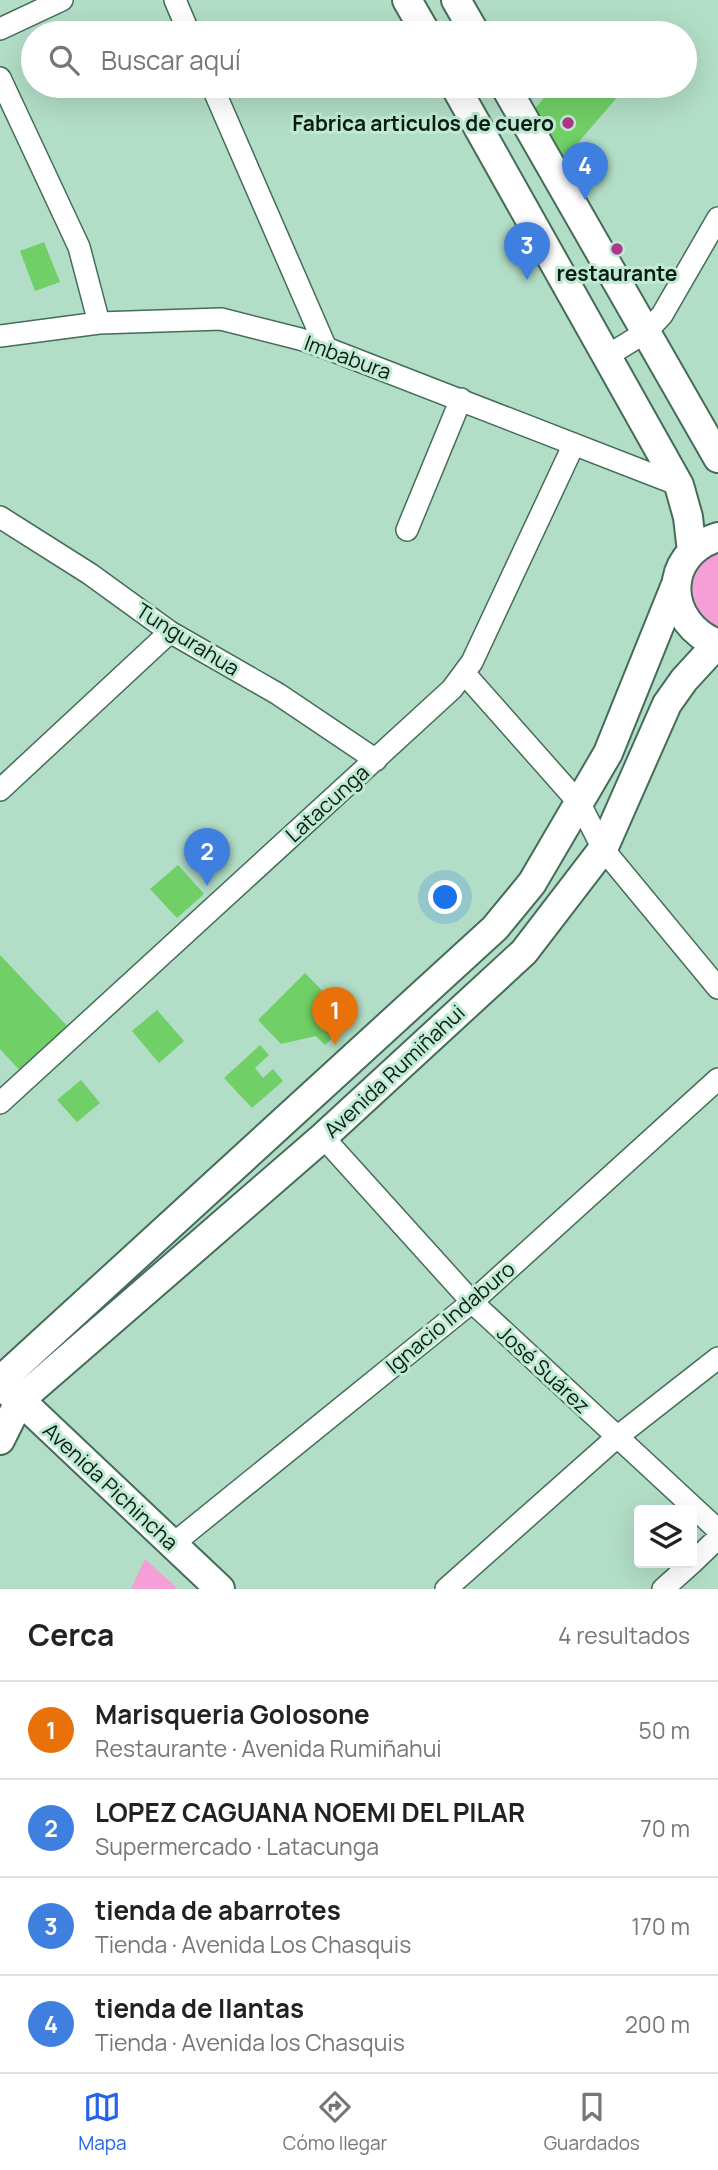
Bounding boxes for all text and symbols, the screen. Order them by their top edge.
search box [21,21,697,98]
icon: search [45,41,83,79]
text: Buscar aquí [101,42,241,78]
place label: Fabrica articulos de cuero [292,109,554,137]
marker: Fabrica articulos de cuero [560,115,576,131]
pin: 4 [562,142,608,200]
pin: 3 [504,222,550,280]
marker: restaurante [609,241,625,257]
place label: restaurante [556,259,678,287]
street label: Imbabura [301,328,395,386]
street label: Tungurahua [131,596,245,682]
street label: Latacunga [279,758,375,848]
pin: 2 [184,828,230,886]
your location [428,880,462,914]
pin: 1 [312,987,358,1045]
street label: Avenida Rumiñahui [318,998,470,1144]
street label: Ignacio Indaburo [380,1255,520,1379]
street label: José Suárez [492,1319,596,1419]
street label: Avenida Pichincha [37,1416,185,1556]
map controls [634,1505,697,1568]
button: layers [634,1505,697,1568]
text: Cerca [28,1614,114,1655]
text: 4 resultados [558,1619,690,1651]
text: Marisqueria Golosone [95,1696,370,1732]
text: 1 [46,1714,56,1746]
text: 50 m [639,1714,690,1746]
text: Restaurante · Avenida Rumiñahui [95,1732,442,1764]
text: LOPEZ CAGUANA NOEMI DEL PILAR [95,1794,525,1830]
text: 2 [44,1812,58,1844]
text: 70 m [640,1812,690,1844]
text: Supermercado · Latacunga [95,1830,379,1862]
text: tienda de abarrotes [95,1892,341,1928]
text: 3 [44,1910,58,1942]
text: 170 m [631,1910,690,1942]
text: Tienda · Avenida Los Chasquis [95,1928,411,1960]
text: tienda de llantas [95,1990,304,2026]
text: 4 [44,2008,58,2040]
text: 200 m [625,2008,690,2040]
text: Tienda · Avenida los Chasquis [95,2026,405,2058]
tab: Mapa [78,2088,126,2156]
tab: Cómo llegar [283,2088,387,2156]
tab: Guardados [544,2088,640,2156]

